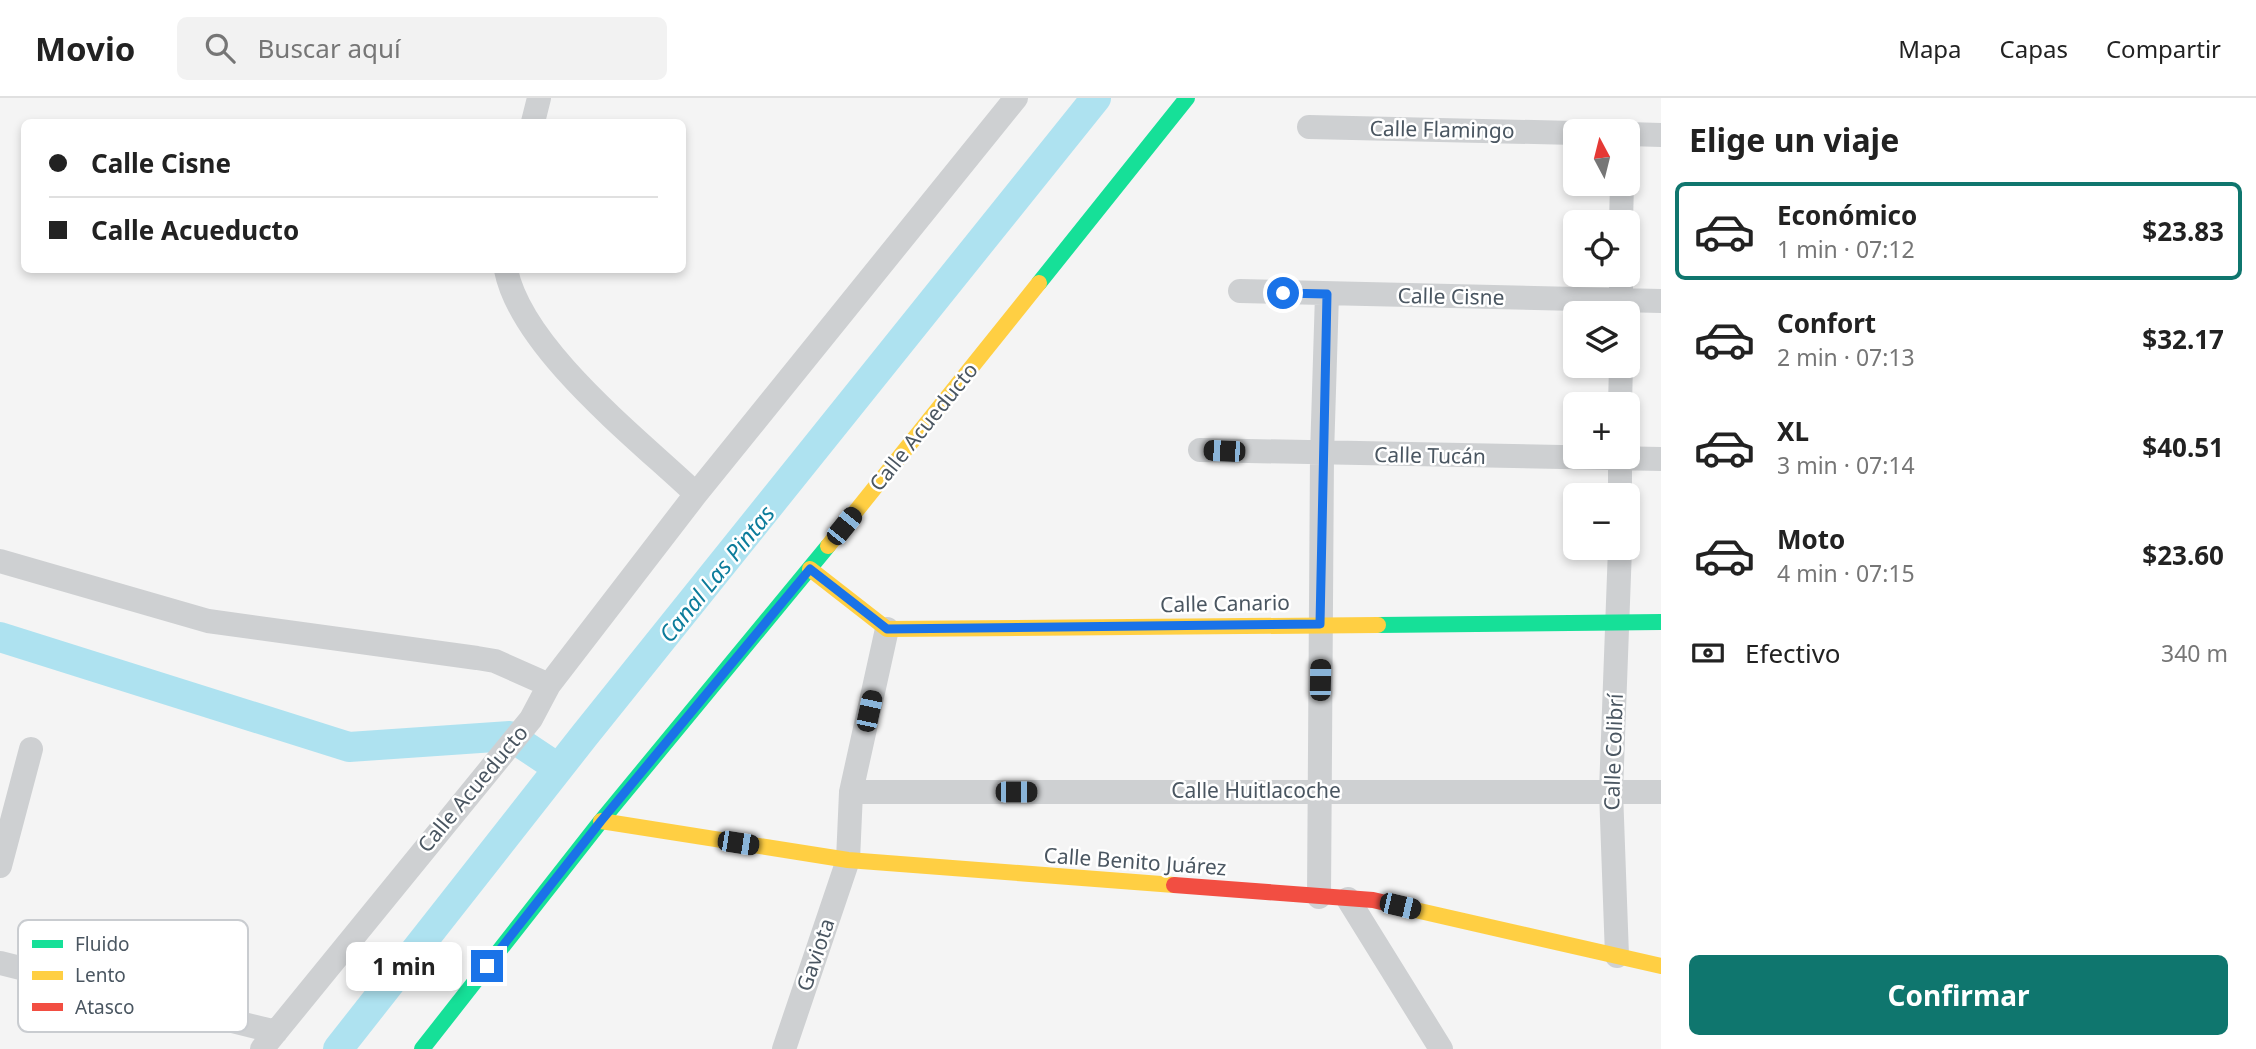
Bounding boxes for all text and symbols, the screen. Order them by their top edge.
search box [177,17,667,80]
text: Movio [35,26,135,71]
icon: search [201,29,239,67]
text: Buscar aquí [257,30,401,66]
text: Mapa [1898,32,1962,65]
text: Capas [2000,32,2068,65]
text: Compartir [2106,32,2221,65]
street label: Calle Flamingo [1369,114,1515,144]
text: Elige un viaje [1689,118,1899,161]
north arrow [1563,119,1640,196]
map controls [1563,119,1640,560]
text: Calle Cisne [91,145,231,181]
text: Económico [1777,197,1917,233]
icon: car [1693,200,1756,263]
button: locate [1563,210,1640,287]
text: Calle Acueducto [91,212,299,248]
text: $23.83 [2142,213,2224,249]
text: 1 min · 07:12 [1777,233,1915,265]
route start [1267,277,1299,309]
street label: Calle Cisne [1397,281,1505,311]
button: layers [1563,301,1640,378]
text: Confort [1777,305,1876,341]
icon: car [1693,308,1756,371]
text: $32.17 [2142,321,2224,357]
text: 2 min · 07:13 [1777,341,1915,373]
street label: Calle Acueducto [863,356,984,496]
button: + [1563,392,1640,469]
text: XL [1777,413,1809,449]
icon: car [1693,416,1756,479]
text: $40.51 [2142,429,2224,465]
car [1203,440,1246,462]
street label: Calle Tucán [1374,440,1486,470]
text: 3 min · 07:14 [1777,449,1915,481]
button: − [1563,483,1640,560]
water label: Canal Las Pintas [651,498,781,649]
car [823,503,866,549]
text: Moto [1777,521,1845,557]
icon: car [1693,524,1756,587]
text: $23.60 [2142,537,2224,573]
text: 4 min · 07:15 [1777,557,1915,589]
street label: Calle Canario [1160,588,1290,618]
icon: cash [1689,634,1727,672]
text: Efectivo [1745,635,1841,671]
text: 340 m [2161,637,2228,669]
car [1310,659,1331,701]
car [855,688,884,734]
street label: Calle Colibrí [1597,692,1629,811]
street label: Calle Acueducto [411,719,534,858]
street label: Calle Huitlacoche [1171,776,1341,804]
car [996,782,1038,803]
car [716,829,761,857]
street label: Calle Benito Juárez [1043,841,1227,881]
car [1378,891,1423,921]
street label: Gaviota [790,915,841,995]
legend [18,920,248,1032]
text: Fluido [75,931,130,957]
callout: 1 min [347,942,462,990]
text: 1 min [372,950,436,982]
route end [471,950,503,982]
button: Confirmar [1689,955,2228,1035]
text: Lento [75,962,126,988]
text: Atasco [75,994,134,1020]

